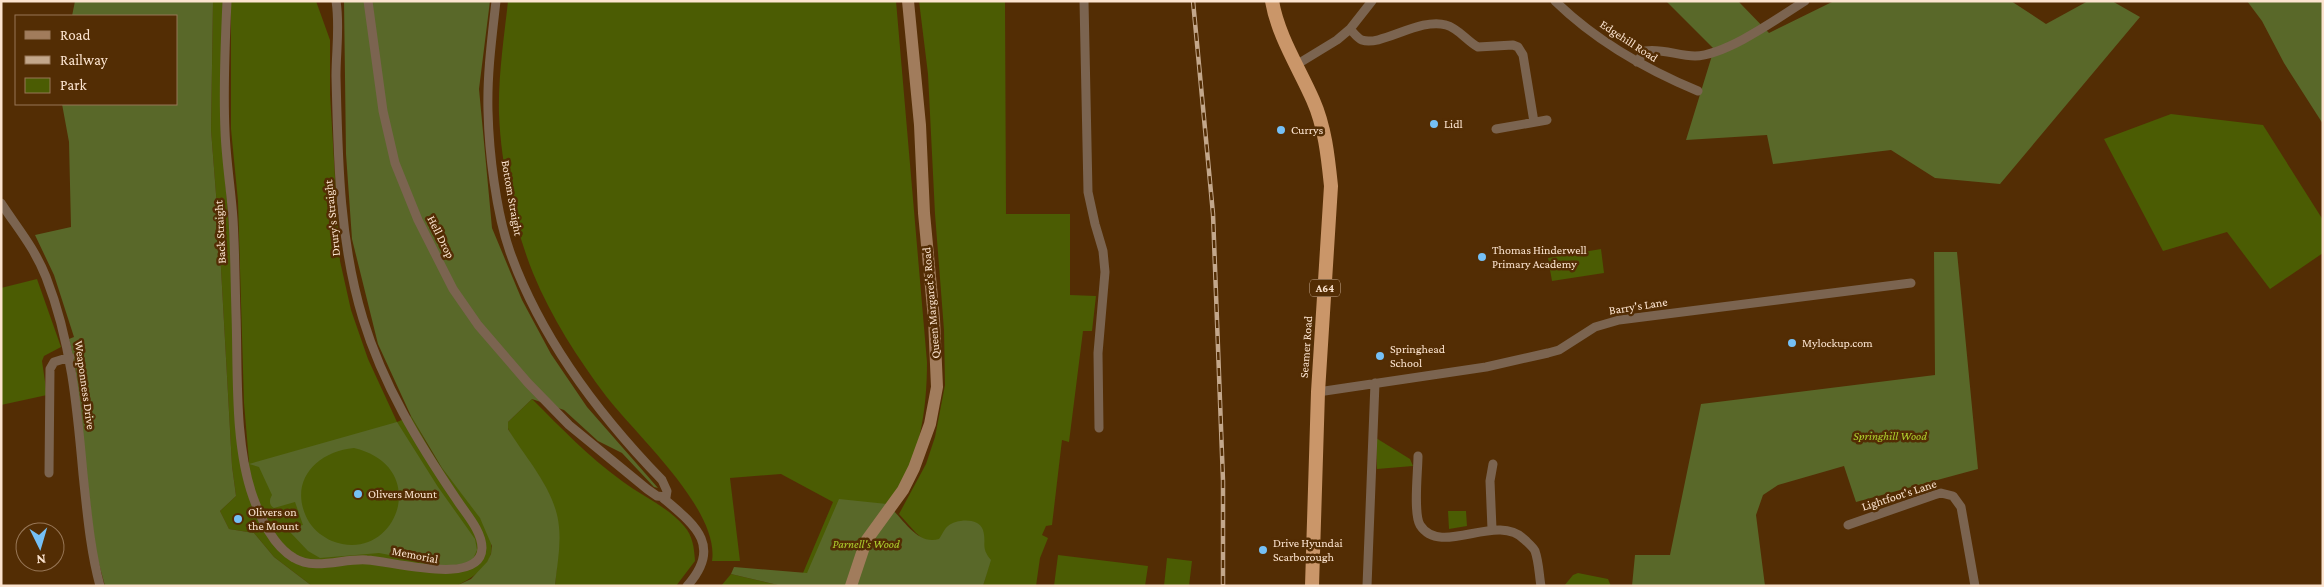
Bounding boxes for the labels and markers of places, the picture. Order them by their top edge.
place label: Lidl [1444,117,1463,131]
marker: Lidl [1428,118,1440,130]
place label: Currys [1291,123,1323,137]
marker: Currys [1275,124,1287,136]
place label: Thomas Hinderwell Primary Academy [1492,243,1587,271]
marker: Thomas Hinderwell Primary Academy [1476,251,1488,263]
place label: Mylockup.com [1802,336,1873,350]
marker: Mylockup.com [1786,337,1798,349]
place label: Springhead School [1390,342,1446,370]
marker: Springhead School [1374,350,1386,362]
place label: Olivers Mount [368,487,438,501]
marker: Olivers Mount [352,488,364,500]
place label: Olivers on the Mount [248,505,300,533]
marker: Olivers on the Mount [232,513,244,525]
place label: Drive Hyundai Scarborough [1273,536,1343,564]
marker: Drive Hyundai Scarborough [1257,544,1269,556]

